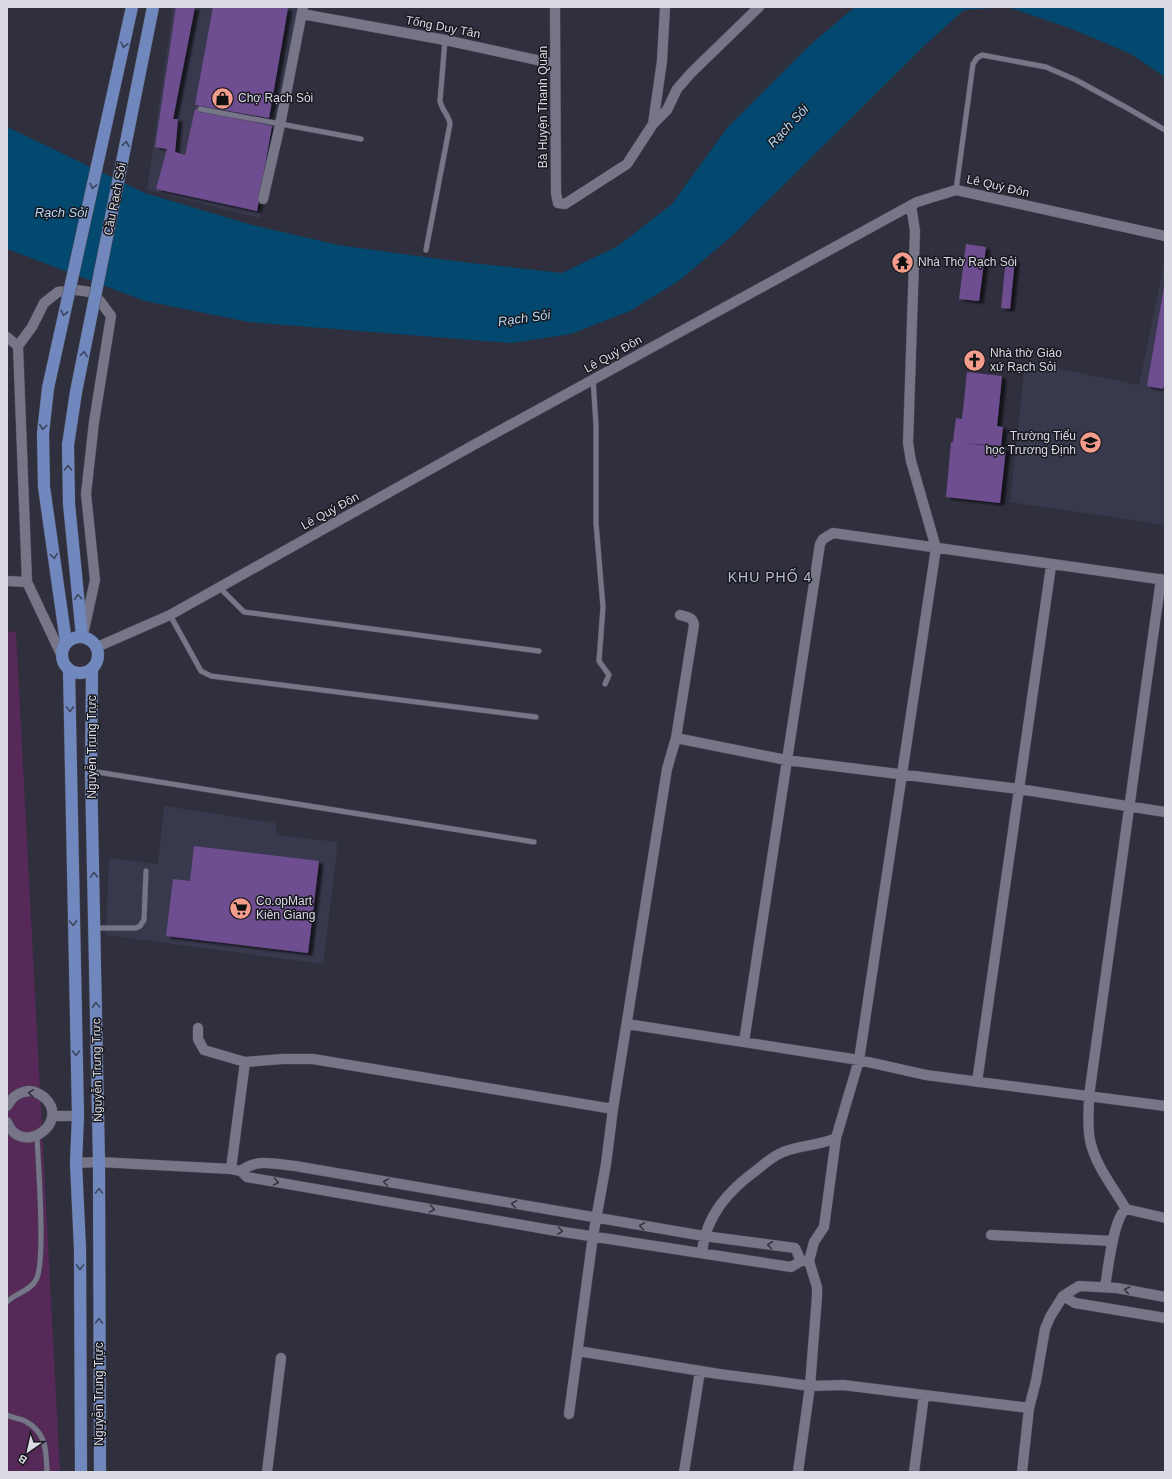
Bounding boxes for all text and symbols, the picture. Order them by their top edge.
street label: Tống Duy Tân [404,13,482,41]
one-way arrow [120,42,128,48]
street label: Bà Huyện Thanh Quan [536,46,550,168]
shop icon: Chợ Rạch Sỏi [209,85,235,111]
place label: Chợ Rạch Sỏi [238,91,313,105]
water label: Rạch Sỏi [765,101,812,150]
one-way arrow [121,141,129,147]
street label: Cầu Rạch Sỏi [101,161,129,237]
street label: Lê Quý Đôn [965,172,1031,200]
one-way arrow [89,182,97,189]
water label: Rạch Sỏi [35,205,88,220]
temple icon: Nhà Thờ Rạch Sỏi [889,249,915,275]
place label: Nhà Thờ Rạch Sỏi [918,255,1017,269]
water label: Rạch Sỏi [497,307,552,329]
one-way arrow [61,309,69,316]
street label: Lê Quý Đôn [582,332,644,376]
place label: Nhà thờ Giáo xứ Rạch Sỏi [990,346,1062,374]
church icon: Nhà thờ Giáo xứ Rạch Sỏi [961,347,987,373]
one-way arrow [79,351,87,357]
one-way arrow [39,424,48,430]
place label: Trường Tiểu học Trương Định [985,429,1076,457]
school or university icon: Trường Tiểu học Trương Định [1078,430,1104,456]
one-way arrow [64,465,72,471]
street label: Lê Quý Đôn [299,489,361,533]
one-way arrow [49,553,58,559]
district label: KHU PHỐ 4 [728,568,812,585]
one-way arrow [74,594,83,600]
street label: Nguyễn Trung Trực [84,695,99,799]
one-way arrow [66,706,74,712]
one-way arrow [89,872,98,878]
place label: Co.opMart Kiên Giang [256,894,315,922]
supermarket icon: Co.opMart Kiên Giang [228,895,254,921]
one-way arrow [69,920,77,926]
one-way arrow [92,1002,100,1008]
street label: Nguyễn Trung Trực [88,1018,105,1122]
one-way arrow [72,1050,80,1056]
one-way arrow [28,1088,34,1097]
one-way arrow [273,1178,280,1186]
one-way arrow [382,1178,389,1186]
one-way arrow [95,1188,103,1194]
one-way arrow [511,1200,517,1209]
one-way arrow [429,1204,435,1213]
one-way arrow [639,1222,645,1230]
one-way arrow [557,1226,563,1235]
one-way arrow [767,1241,773,1250]
one-way arrow [76,1264,84,1270]
one-way arrow [1124,1286,1130,1294]
one-way arrow [95,1318,103,1324]
street label: Nguyễn Trung Trực [91,1342,106,1446]
north arrow [8,1431,48,1471]
text: B [16,1452,29,1466]

